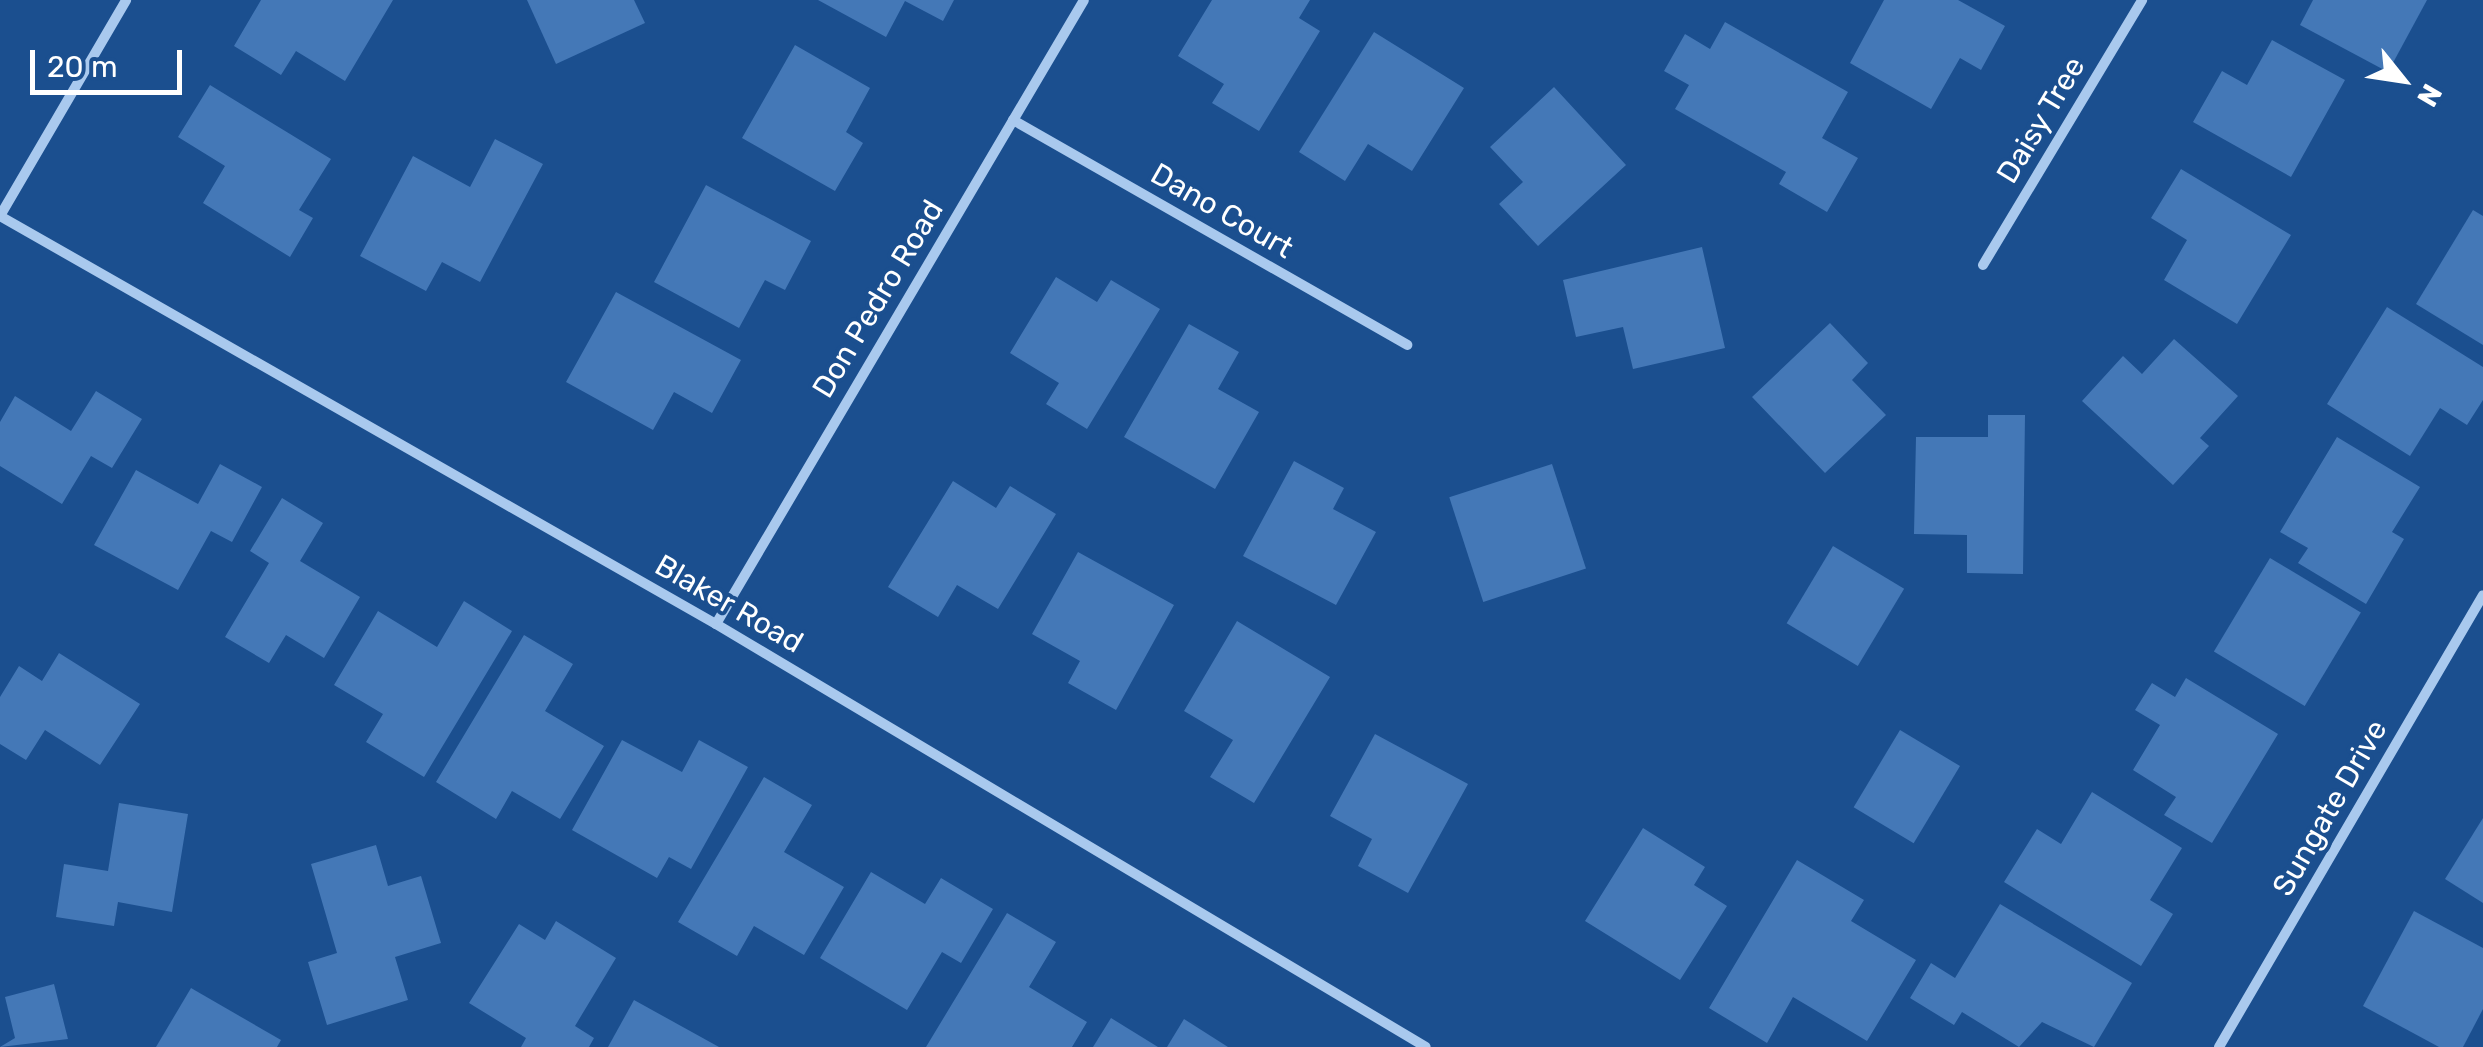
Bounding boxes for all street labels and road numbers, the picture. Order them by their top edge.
street label: Daisy Tree [1989,50,2093,190]
street label: Dano Court [1144,156,1300,266]
street label: Don Pedro Road [805,194,951,404]
street label: Blaker Road [648,547,810,661]
street label: Sungate Drive [2265,714,2395,902]

